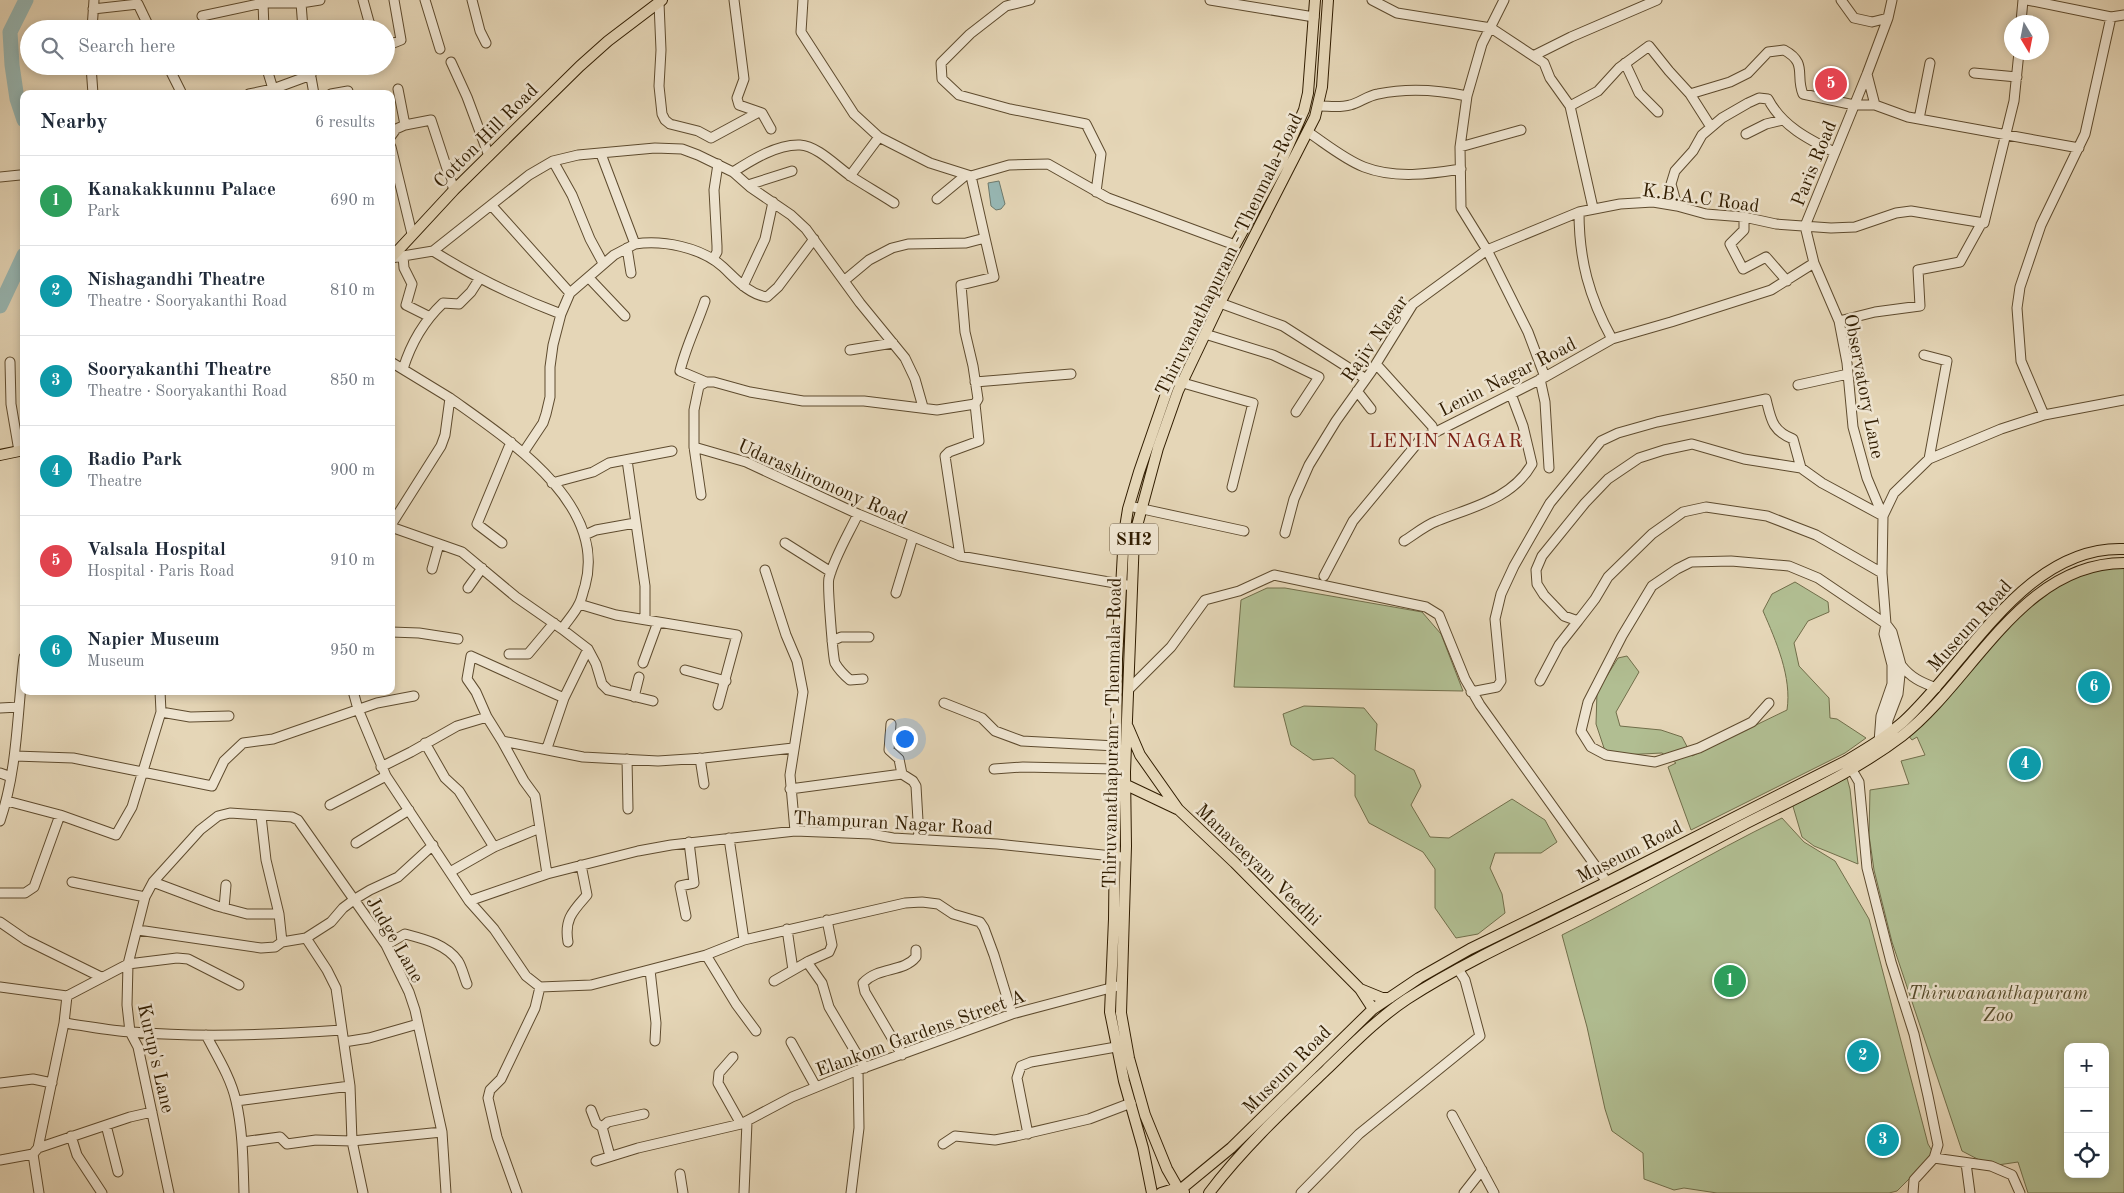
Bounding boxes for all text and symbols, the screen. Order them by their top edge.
north arrow [2004,15,2049,60]
search box [20,20,395,75]
icon: search [38,34,66,62]
text: Search here [78,38,175,57]
pin: 5 [1815,65,1847,103]
street label: Cotton Hill Road [431,81,542,192]
street label: Thiruvanathapuram - Thenmala Road [1153,111,1307,399]
text: Nearby [40,112,108,133]
text: 6 results [315,115,375,131]
street label: Paris Road [1790,118,1841,209]
text: Kanakakkunnu Palace [87,181,276,200]
street label: K.B.A.C Road [1641,182,1761,217]
text: 1 [51,193,61,209]
text: 690 m [330,193,375,209]
text: Park [87,204,120,220]
text: Nishagandhi Theatre [87,271,265,290]
text: 2 [51,283,61,299]
text: 810 m [330,283,375,299]
street label: Rajiv Nagar [1339,292,1413,386]
text: Theatre · Sooryakanthi Road [87,294,287,310]
street label: Observatory Lane [1839,312,1886,460]
street label: Lenin Nagar Road [1436,335,1580,421]
text: Sooryakanthi Theatre [87,361,271,380]
text: 3 [51,373,61,389]
text: 850 m [330,373,375,389]
text: Theatre · Sooryakanthi Road [87,384,287,400]
district label: LENIN NAGAR [1369,432,1523,452]
street label: Udarashiromony Road [734,437,910,529]
text: Radio Park [87,451,182,470]
text: 4 [51,463,61,479]
text: 900 m [330,463,375,479]
text: Theatre [87,474,142,490]
road number: SH2 [1110,524,1158,554]
text: Valsala Hospital [87,541,226,560]
text: 5 [51,553,61,569]
text: 910 m [330,553,375,569]
text: Hospital · Paris Road [87,564,234,580]
street label: Thiruvanathapuram - Thenmala Road [1101,577,1126,889]
street label: Museum Road [1925,577,2017,676]
text: Napier Museum [87,631,220,650]
text: 6 [51,643,61,659]
text: 950 m [330,643,375,659]
text: Museum [87,654,145,670]
pin: 6 [2078,668,2110,706]
your location [892,726,918,752]
pin: 4 [2009,745,2041,783]
street label: Manaveeyam Veedhi [1191,801,1324,930]
street label: Thampuran Nagar Road [792,810,993,839]
street label: Museum Road [1574,818,1686,888]
street label: Judge Lane [362,894,426,986]
pin: 1 [1714,962,1746,1000]
park label: Thiruvananthapuram Zoo [1908,985,2088,1026]
street label: Elankom Gardens Street A [814,987,1028,1081]
street label: Kurup's Lane [133,1002,176,1115]
street label: Museum Road [1240,1023,1336,1118]
pin: 2 [1847,1037,1879,1075]
map controls [2064,1043,2109,1178]
button: + [2064,1043,2109,1088]
button: − [2064,1088,2109,1133]
pin: 3 [1867,1121,1899,1159]
button: locate [2064,1133,2109,1178]

